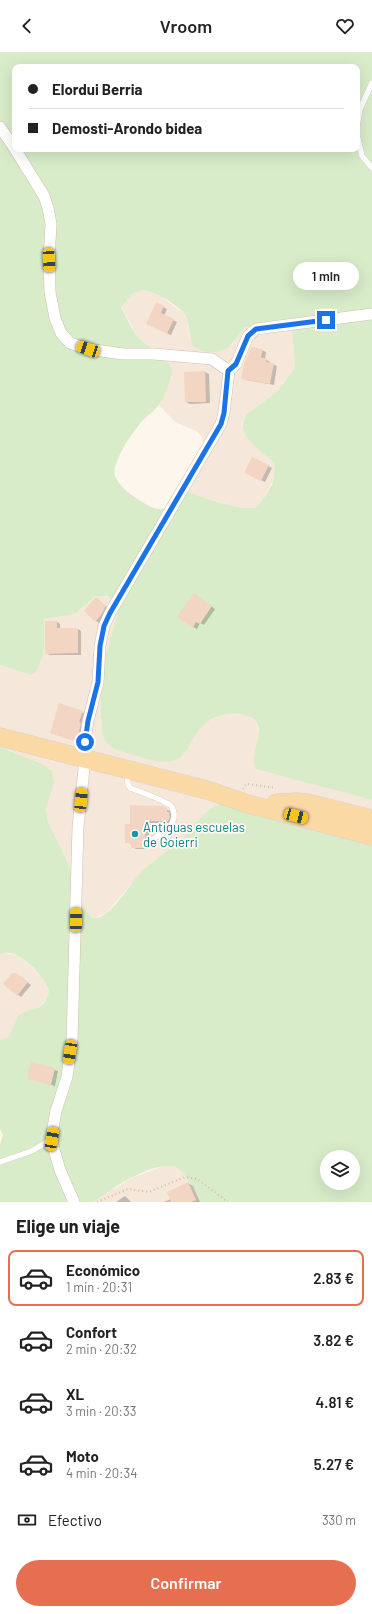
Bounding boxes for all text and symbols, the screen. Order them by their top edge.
icon: back [16,15,38,37]
text: Vroom [160,15,212,37]
icon: heart [334,15,356,37]
text: Elordui Berria [52,80,143,98]
text: Demosti-Arondo bidea [52,119,202,137]
car [42,248,56,272]
callout: 1 min [293,262,359,290]
text: 1 min [312,268,340,284]
route end [317,311,335,329]
car [75,339,101,359]
route start [76,733,94,751]
car [74,787,88,813]
car [283,807,309,825]
place label: Antiguas escuelas de Goierri [143,819,245,850]
marker: Antiguas escuelas de Goierri [130,829,140,839]
car [70,908,82,932]
car [62,1039,78,1065]
car [44,1126,60,1152]
map controls [320,1150,360,1190]
button: layers [320,1150,360,1190]
text: Elige un viaje [16,1215,120,1237]
icon: car [18,1260,54,1296]
text: Económico [66,1261,140,1279]
text: 2.83 € [313,1269,354,1287]
text: 1 min · 20:31 [66,1279,132,1295]
icon: car [18,1322,54,1358]
text: Confort [66,1323,117,1341]
text: 3.82 € [313,1331,354,1349]
text: 2 min · 20:32 [66,1341,137,1357]
icon: car [18,1384,54,1420]
text: XL [66,1385,84,1403]
text: 4.81 € [316,1393,354,1411]
text: 3 min · 20:33 [66,1403,136,1419]
icon: car [18,1446,54,1482]
text: Moto [66,1447,99,1465]
text: 5.27 € [314,1455,354,1473]
text: 4 min · 20:34 [66,1465,137,1481]
icon: cash [16,1509,38,1531]
text: Efectivo [48,1511,102,1529]
text: 330 m [322,1512,356,1528]
button: Confirmar [16,1560,356,1606]

